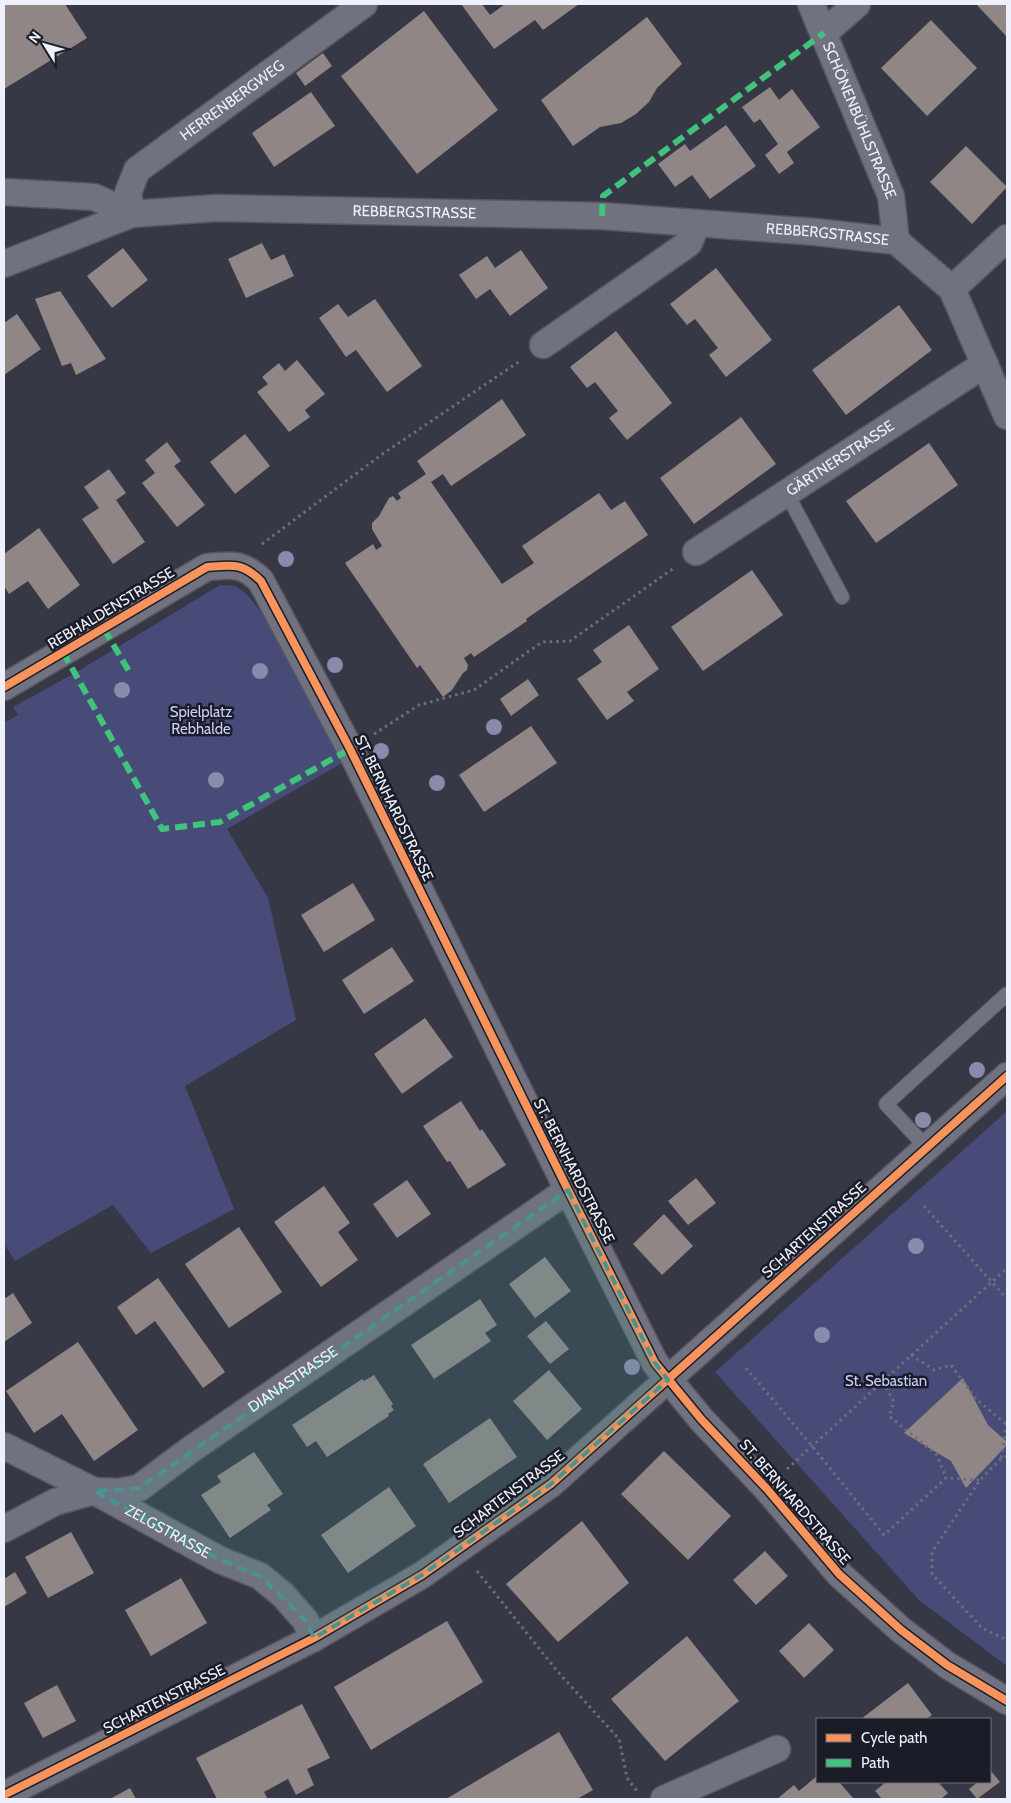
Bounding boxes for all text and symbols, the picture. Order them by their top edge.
north arrow [20,20,70,70]
text: N [24,28,45,47]
street label: SCHÖNENBÜHLSTRASSE [819,39,900,202]
street label: HERRENBERGWEG [177,56,288,144]
street label: REBBERGSTRASSE [352,202,476,222]
street label: REBBERGSTRASSE [765,219,890,249]
street label: GÄRTNERSTRASSE [783,417,897,500]
street label: REBHALDENSTRASSE [45,563,177,653]
park label: Spielplatz Rebhalde [170,703,232,738]
street label: ST. BERNHARDSTRASSE [351,732,437,884]
street label: ST. BERNHARDSTRASSE [530,1096,618,1246]
street label: SCHARTENSTRASSE [758,1178,870,1282]
street label: DIANASTRASSE [245,1342,341,1416]
park label: St. Sebastian [845,1372,927,1390]
street label: ST. BERNHARDSTRASSE [736,1436,854,1568]
street label: SCHARTENSTRASSE [450,1446,568,1542]
street label: ZELGSTRASSE [122,1501,214,1562]
street label: SCHARTENSTRASSE [100,1660,228,1738]
legend [816,1718,991,1783]
text: Cycle path [861,1729,927,1747]
text: Path [861,1754,890,1772]

